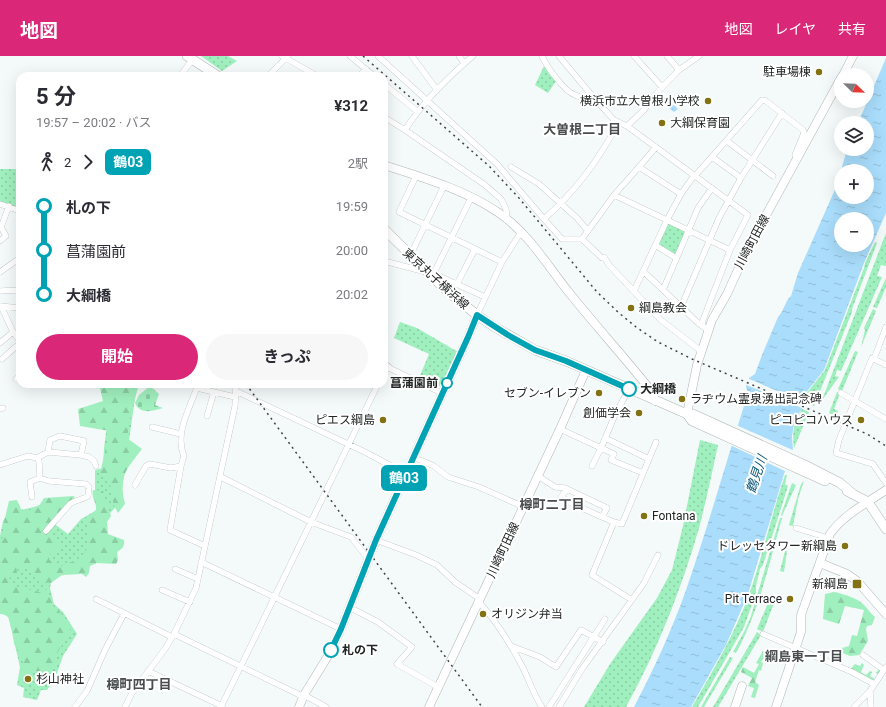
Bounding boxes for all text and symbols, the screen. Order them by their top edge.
text: 地図 [20,19,58,42]
text: 地図 [724,21,752,37]
text: レイヤ [774,21,816,37]
text: 共有 [838,21,866,37]
place label: 駐車場棟 [763,65,811,79]
marker: 駐車場棟 [814,67,824,77]
north arrow [834,68,874,108]
map controls [834,68,874,252]
text: 5 分 [36,84,76,109]
place label: 横浜市立大曽根小学校 [580,94,700,108]
marker: 横浜市立大曽根小学校 [703,96,713,106]
text: ¥312 [334,97,368,115]
text: 19:57 – 20:02 · バス [36,115,152,130]
place label: 大綱保育園 [670,116,730,130]
button: layers [834,116,874,156]
marker: 大綱保育園 [657,118,667,128]
district label: 大曽根二丁目 [543,122,621,137]
icon: walk [36,151,58,173]
icon: forward [77,151,99,173]
text: 鶴03 [113,154,143,170]
text: 2 [64,155,71,170]
text: 2駅 [348,156,368,171]
button: + [834,164,874,204]
text: 札の下 [66,199,111,217]
text: 19:59 [336,199,368,214]
street label: 川崎町田線 [732,212,772,272]
button: − [834,212,874,252]
text: 菖蒲園前 [66,243,126,261]
text: 20:00 [336,243,368,258]
street label: 東京丸子横浜線 [400,246,472,312]
text: 大綱橋 [66,287,111,305]
text: 20:02 [336,287,368,302]
place label: 綱島教会 [639,301,687,315]
marker: 綱島教会 [626,303,636,313]
button: 開始 [36,334,198,380]
button: きっぷ [206,334,368,380]
place label: 菖蒲園前 [390,376,438,390]
marker: 菖蒲園前 [441,377,453,389]
marker: 大綱橋 [621,381,637,397]
place label: 大綱橋 [640,382,677,396]
place label: セブン-イレブン [504,386,591,400]
marker: セブン-イレブン [594,388,604,398]
place label: ラヂウム霊泉湧出記念碑 [690,392,822,406]
marker: ラヂウム霊泉湧出記念碑 [677,394,687,404]
place label: 創価学会 [583,406,631,420]
marker: 創価学会 [634,408,644,418]
place label: ピエス綱島 [315,413,375,427]
place label: ピコピコハウス [769,413,853,427]
marker: ピエス綱島 [378,415,388,425]
marker: ピコピコハウス [856,415,866,425]
water label: 鶴見川 [743,451,771,495]
line badge: 鶴03 [381,465,427,491]
text: 鶴03 [389,470,419,486]
district label: 樽町二丁目 [519,497,585,512]
place label: Fontana [652,509,696,523]
marker: Fontana [639,511,649,521]
street label: 川崎町田線 [484,520,522,580]
place label: ドレッセタワー新綱島 [717,539,837,553]
marker: ドレッセタワー新綱島 [840,541,850,551]
place label: 新綱島 [812,577,848,591]
marker: 新綱島 [851,578,863,590]
place label: Pit Terrace [725,592,782,606]
marker: Pit Terrace [785,594,795,604]
place label: オリジン弁当 [491,607,563,621]
marker: オリジン弁当 [478,609,488,619]
marker: 札の下 [323,642,339,658]
place label: 札の下 [342,643,378,657]
district label: 綱島東一丁目 [765,649,843,664]
place label: 杉山神社 [36,672,84,686]
marker: 杉山神社 [23,674,33,684]
district label: 樽町四丁目 [106,677,172,692]

